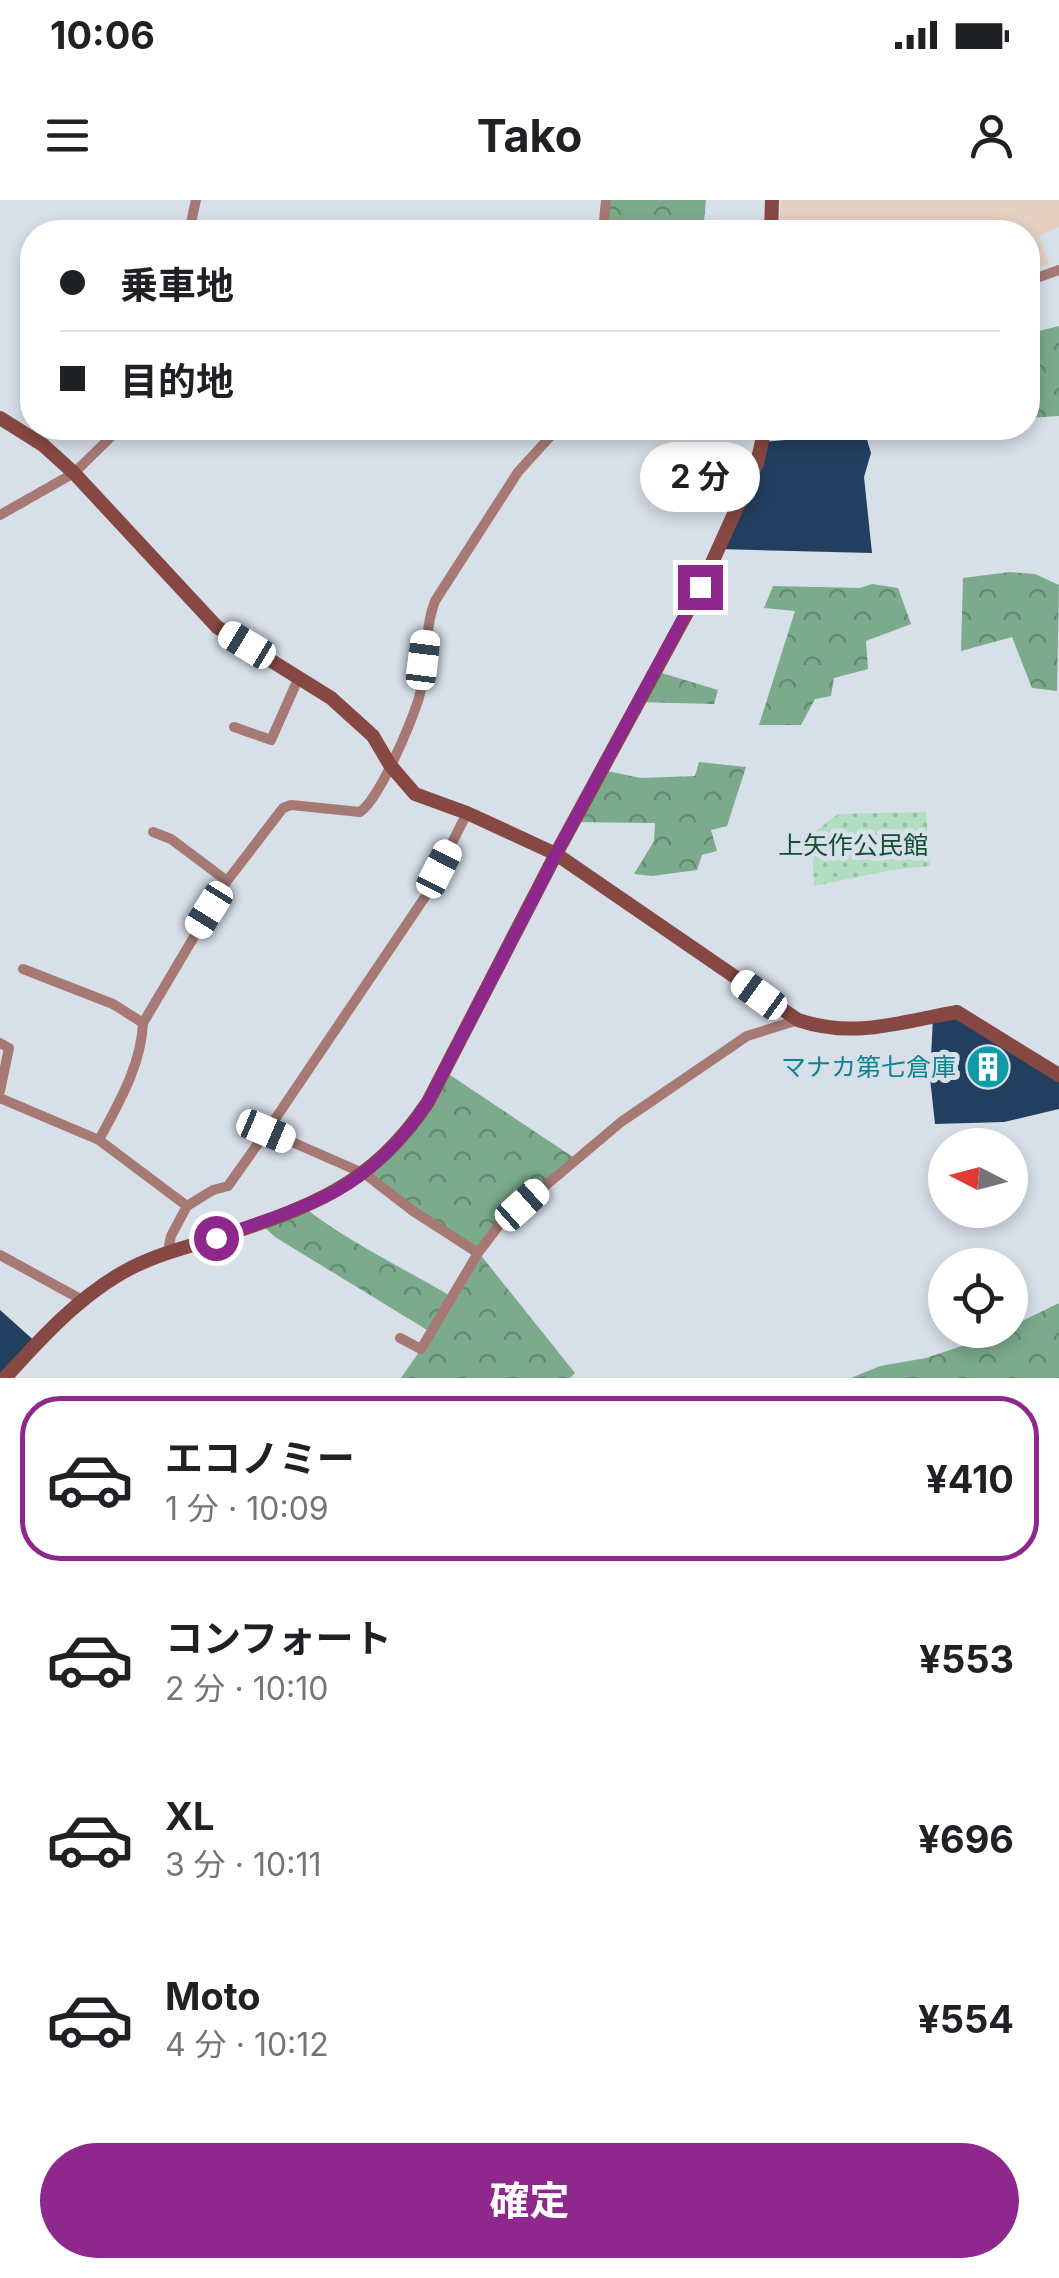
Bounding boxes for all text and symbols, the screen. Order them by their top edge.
text: 10:06 [50,12,155,58]
icon: menu [40,108,95,163]
text: Tako [477,108,582,163]
icon: person [964,108,1019,163]
text: 乗車地 [120,262,234,308]
text: 目的地 [120,358,234,404]
callout: 2 分 [640,442,760,512]
text: 2 分 [670,457,730,496]
route end [678,565,723,610]
car [214,617,280,673]
car [404,628,442,692]
park label: 上矢作公民館 [778,830,928,860]
car [412,835,466,903]
car [180,877,238,943]
car [726,965,792,1025]
building icon: マナカ第七倉庫 [965,1044,1011,1090]
place label: マナカ第七倉庫 [781,1052,956,1082]
car [233,1105,299,1157]
north arrow [928,1128,1028,1228]
map controls [928,1128,1028,1348]
car [490,1174,554,1236]
route start [194,1216,239,1261]
button: locate [928,1248,1028,1348]
icon: car [45,1434,135,1524]
text: エコノミー [165,1435,355,1481]
text: ¥410 [926,1456,1014,1502]
text: 1 分 · 10:09 [165,1489,329,1528]
icon: car [45,1614,135,1704]
text: コンフォート [165,1615,392,1661]
text: ¥553 [919,1636,1014,1682]
text: 2 分 · 10:10 [165,1669,328,1708]
text: XL [165,1793,215,1839]
icon: car [45,1794,135,1884]
text: ¥696 [918,1816,1014,1862]
text: 3 分 · 10:11 [165,1845,321,1884]
text: Moto [165,1973,261,2019]
icon: car [45,1974,135,2064]
text: ¥554 [918,1996,1014,2042]
text: 4 分 · 10:12 [165,2025,329,2064]
button: 確定 [40,2143,1019,2258]

